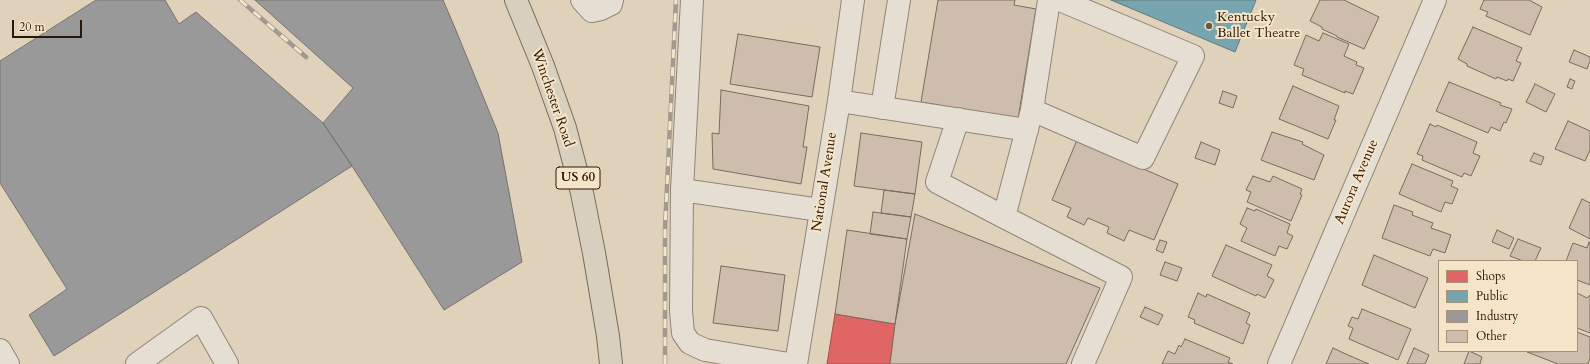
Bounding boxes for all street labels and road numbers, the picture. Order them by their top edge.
street label: Winchester Road [527,47,577,149]
street label: National Avenue [809,131,841,233]
street label: Aurora Avenue [1332,137,1382,227]
road number: US 60 [556,167,600,189]

